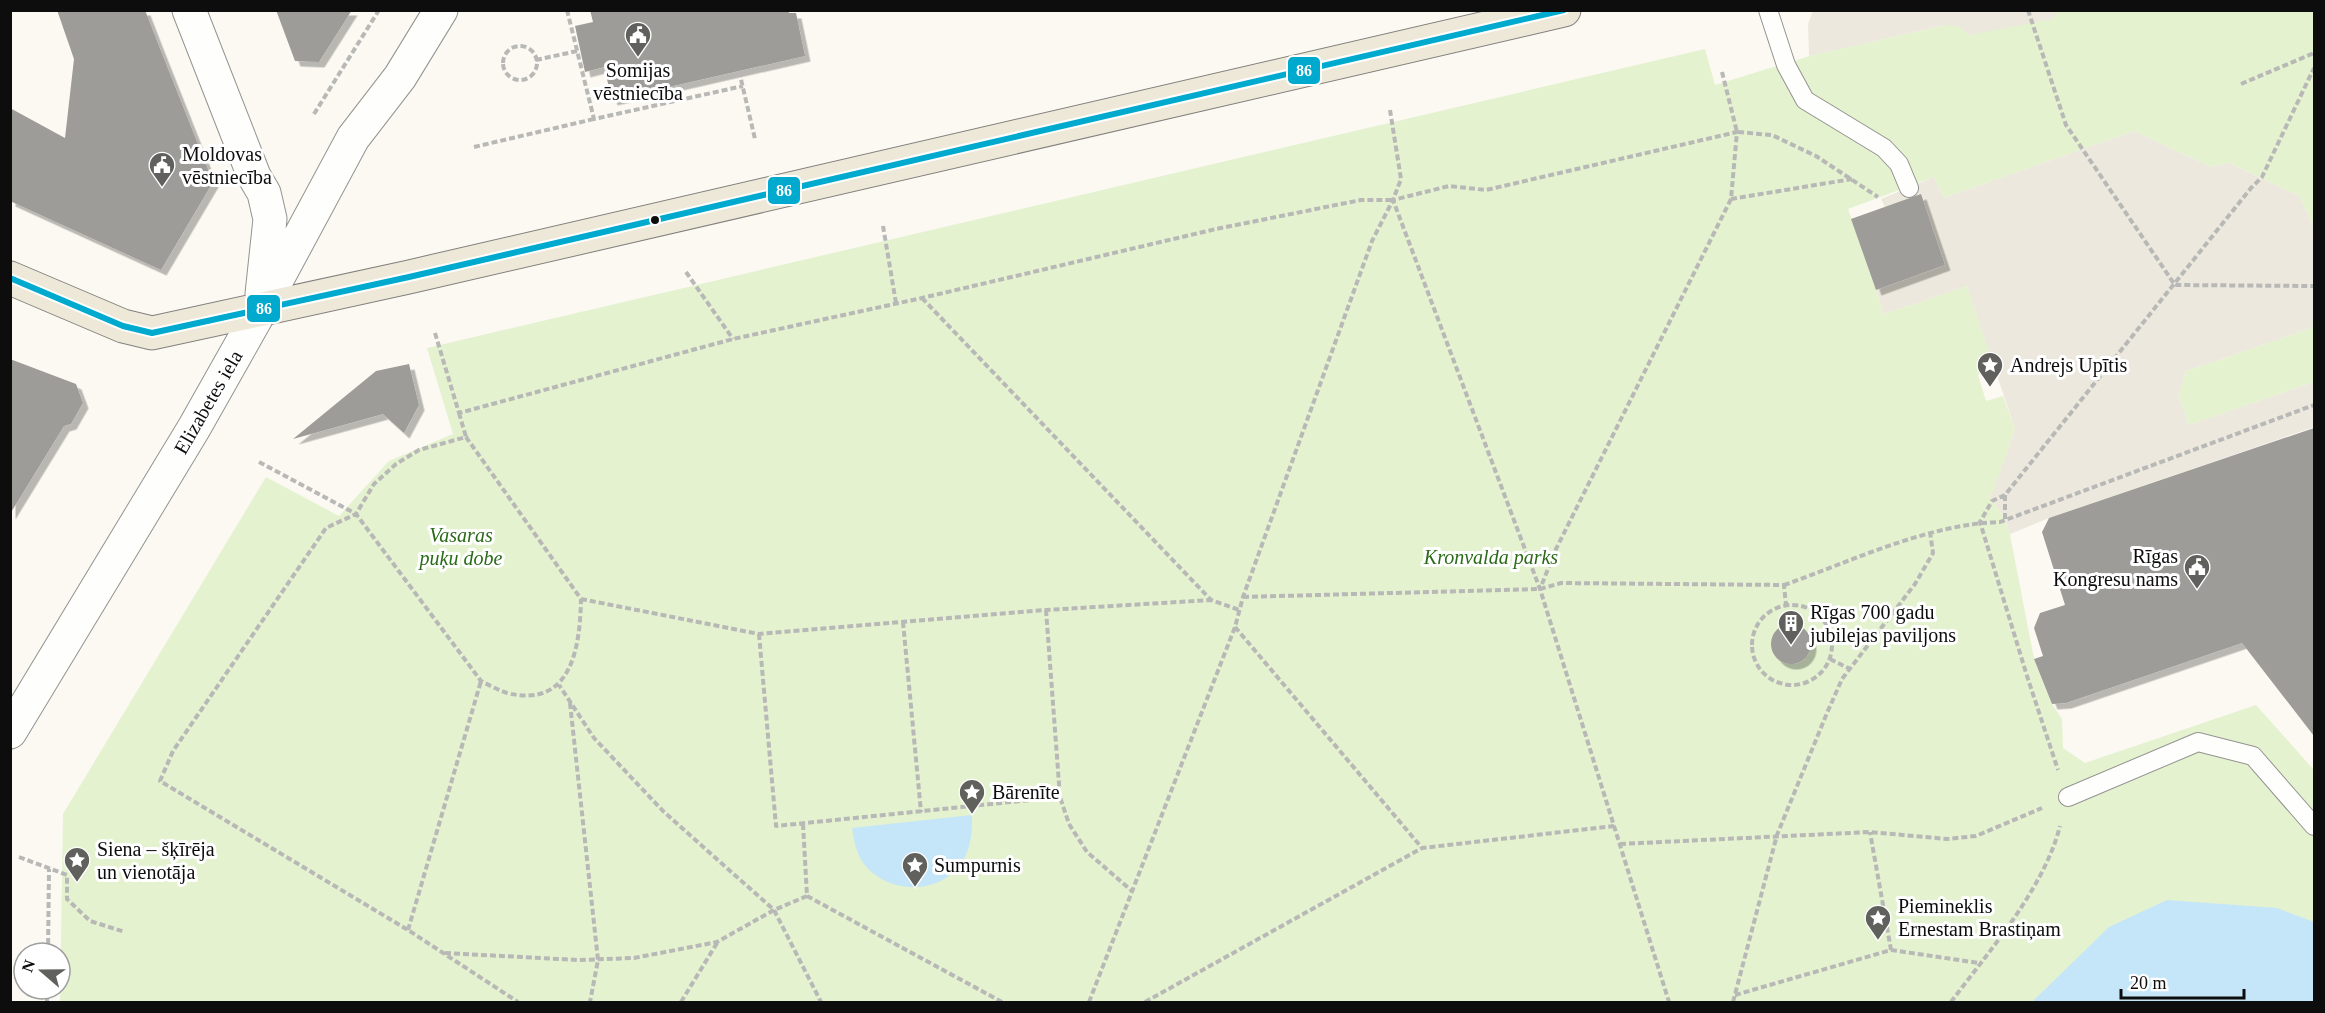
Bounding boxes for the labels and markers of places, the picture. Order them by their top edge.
public building icon: Somijas vēstniecība [623,20,653,58]
place label: Somijas vēstniecība [593,59,683,104]
place label: Moldovas vēstniecība [182,143,272,188]
public building icon: Moldovas vēstniecība [147,150,177,188]
unlabelled marker [649,214,661,226]
place icon: Andrejs Upītis [1975,350,2005,388]
place label: Andrejs Upītis [2010,354,2127,377]
place label: Rīgas Kongresu nams [2053,545,2178,591]
public building icon: Rīgas Kongresu nams [2182,552,2212,590]
place label: Rīgas 700 gadu jubilejas paviljons [1809,601,1956,647]
building icon: Rīgas 700 gadu jubilejas paviljons [1776,608,1806,646]
place icon: Bārenīte [957,777,987,815]
place label: Bārenīte [992,781,1060,803]
place label: Siena – šķīrēja un vienotāja [97,838,215,884]
place icon: Siena – šķīrēja un vienotāja [62,845,92,883]
place icon: Sumpurnis [900,850,930,888]
place label: Sumpurnis [934,854,1021,877]
place label: Piemineklis Ernestam Brastiņam [1898,895,2061,941]
place icon: Piemineklis Ernestam Brastiņam [1863,903,1893,941]

